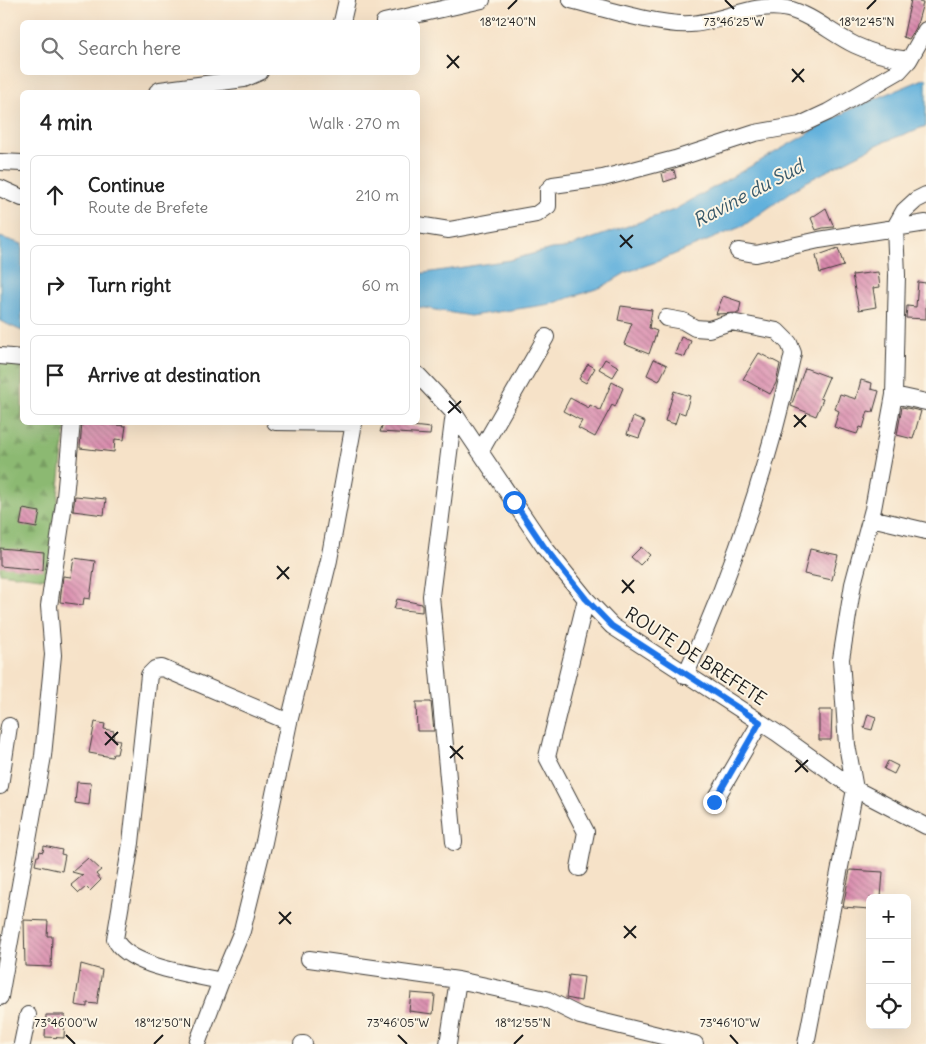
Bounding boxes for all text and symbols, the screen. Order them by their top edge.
text: 18°12'40"N [480,14,536,29]
text: 73°46'25"W [703,14,765,29]
text: 18°12'45"N [839,14,895,29]
search box [20,20,420,75]
icon: search [38,34,66,62]
text: Search here [78,36,181,60]
text: 4 min [40,109,92,136]
text: Walk · 270 m [309,113,400,133]
water label: Ravine du Sud [689,153,810,232]
text: Continue [88,173,165,197]
icon: ahead [41,181,69,209]
text: 210 m [356,185,399,205]
text: Route de Brefete [88,197,208,217]
icon: right [41,271,69,299]
text: Turn right [88,273,171,297]
text: 60 m [361,275,399,295]
icon: arrive [41,361,69,389]
text: Arrive at destination [88,363,261,387]
route start [503,491,526,514]
street label: ROUTE DE BREFETE [621,602,771,710]
route end [703,791,726,814]
map controls [866,894,911,1029]
button: + [866,894,911,939]
button: − [866,939,911,984]
button: locate [866,984,911,1029]
text: 73°46'00"W [34,1015,98,1030]
text: 18°12'50"N [135,1015,191,1030]
text: 73°46'05"W [367,1015,429,1030]
text: 18°12'55"N [495,1015,551,1030]
text: 73°46'10"W [700,1015,760,1030]

